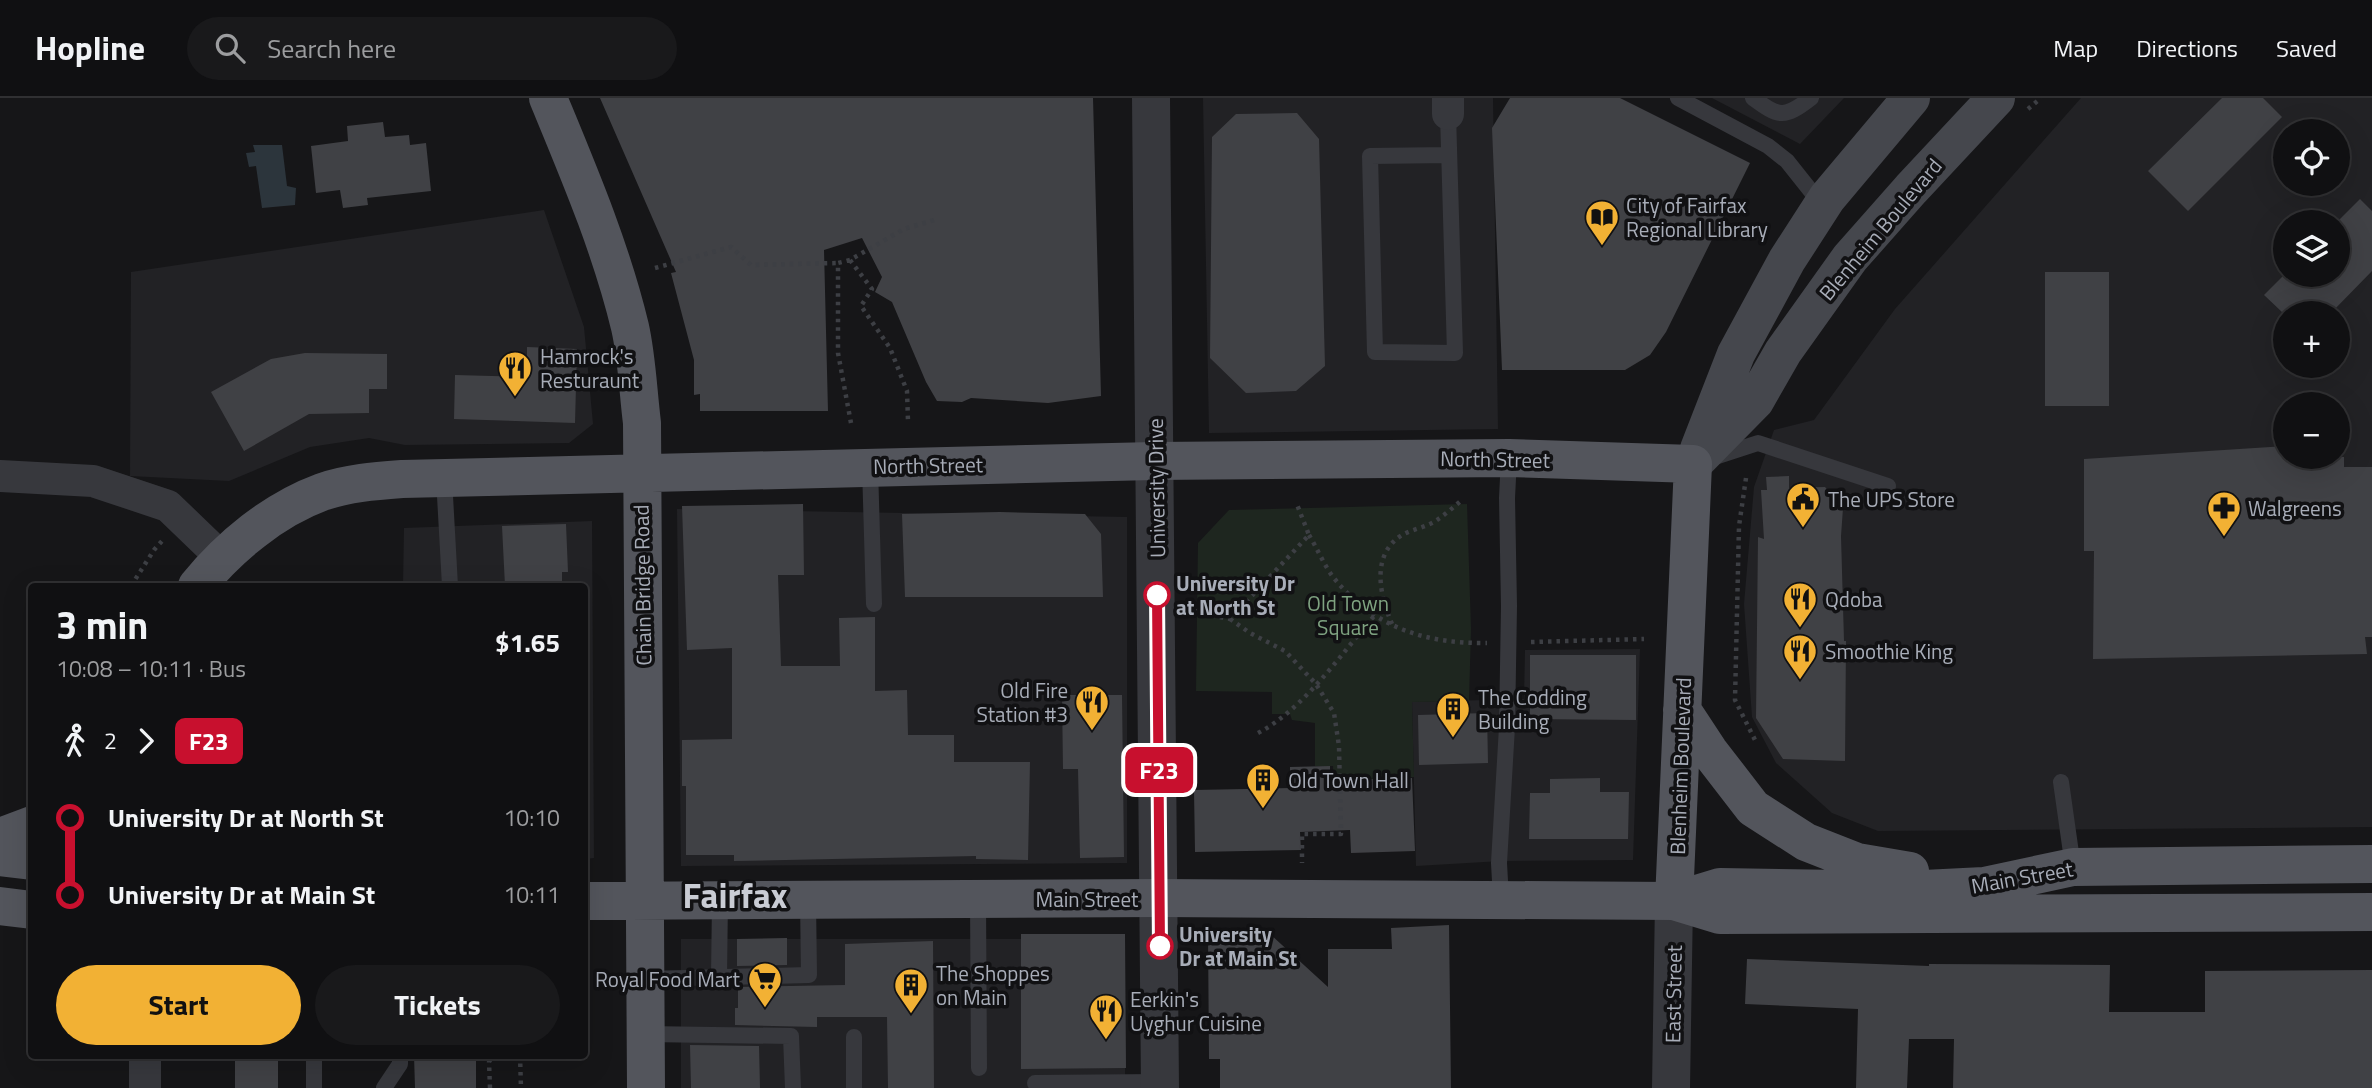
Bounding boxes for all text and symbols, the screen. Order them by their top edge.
search box [187,17,677,80]
text: Hopline [35,23,145,73]
icon: search [211,29,249,67]
text: Search here [267,29,396,68]
text: Map [2053,30,2098,66]
text: Directions [2136,30,2238,66]
text: Saved [2276,30,2337,66]
map controls [2273,119,2350,469]
button: locate [2273,119,2350,196]
street label: Blenheim Boulevard [1811,151,1949,307]
place label: City of Fairfax Regional Library [1626,189,1768,245]
library icon: City of Fairfax Regional Library [1583,198,1621,247]
button: layers [2273,210,2350,287]
button: + [2273,301,2350,378]
place label: Hamrock's Resturaunt [540,340,640,396]
restaurant icon: Hamrock's Resturaunt [496,349,534,398]
button: − [2273,392,2350,469]
street label: University Drive [1139,418,1173,558]
street label: North Street [1440,442,1551,476]
street label: North Street [873,448,984,482]
public building icon: The UPS Store [1784,480,1822,529]
place label: The UPS Store [1828,483,1955,515]
pharmacy icon: Walgreens [2205,489,2243,538]
place label: Walgreens [2248,492,2342,524]
street label: Chain Bridge Road [625,504,659,666]
place label: University Dr at North St [1176,567,1295,623]
restaurant icon: Qdoba [1781,580,1819,629]
marker: University Dr at North St [1144,582,1170,608]
place label: Qdoba [1825,583,1883,615]
park label: Old Town Square [1307,587,1389,643]
text: 3 min [56,596,148,654]
text: $1.65 [495,623,560,662]
restaurant icon: Smoothie King [1781,632,1819,681]
place label: Smoothie King [1825,635,1953,667]
text: 10:08 – 10:11 · Bus [56,651,246,686]
place label: Old Fire Station #3 [976,674,1068,730]
street label: Blenheim Boulevard [1661,677,1699,855]
place label: The Codding Building [1478,681,1587,737]
restaurant icon: Old Fire Station #3 [1073,683,1111,732]
building icon: The Codding Building [1434,690,1472,739]
icon: walk [56,722,94,760]
icon: forward [127,722,165,760]
text: 2 [104,723,117,758]
text: F23 [189,723,229,759]
line badge: F23 [1119,747,1199,793]
text: F23 [1139,752,1179,788]
building icon: Old Town Hall [1244,761,1282,810]
place label: Old Town Hall [1288,764,1409,796]
text: University Dr at North St [108,798,384,837]
text: 10:10 [503,800,560,835]
street label: Main Street [1969,852,2076,902]
district label: Fairfax [683,868,788,922]
text: University Dr at Main St [108,875,375,914]
text: 10:11 [503,877,560,912]
street label: Main Street [1036,883,1139,915]
place label: University Dr at Main St [1179,918,1298,974]
marker: University Dr at Main St [1147,933,1173,959]
street label: East Street [1656,944,1690,1043]
place label: The Shoppes on Main [936,957,1050,1013]
supermarket icon: Royal Food Mart [746,960,784,1009]
place label: Royal Food Mart [595,963,741,995]
button: Start [56,965,301,1045]
button: Tickets [315,965,560,1045]
building icon: The Shoppes on Main [892,966,930,1015]
place label: Eerkin's Uyghur Cuisine [1130,983,1262,1039]
restaurant icon: Eerkin's Uyghur Cuisine [1087,992,1125,1041]

